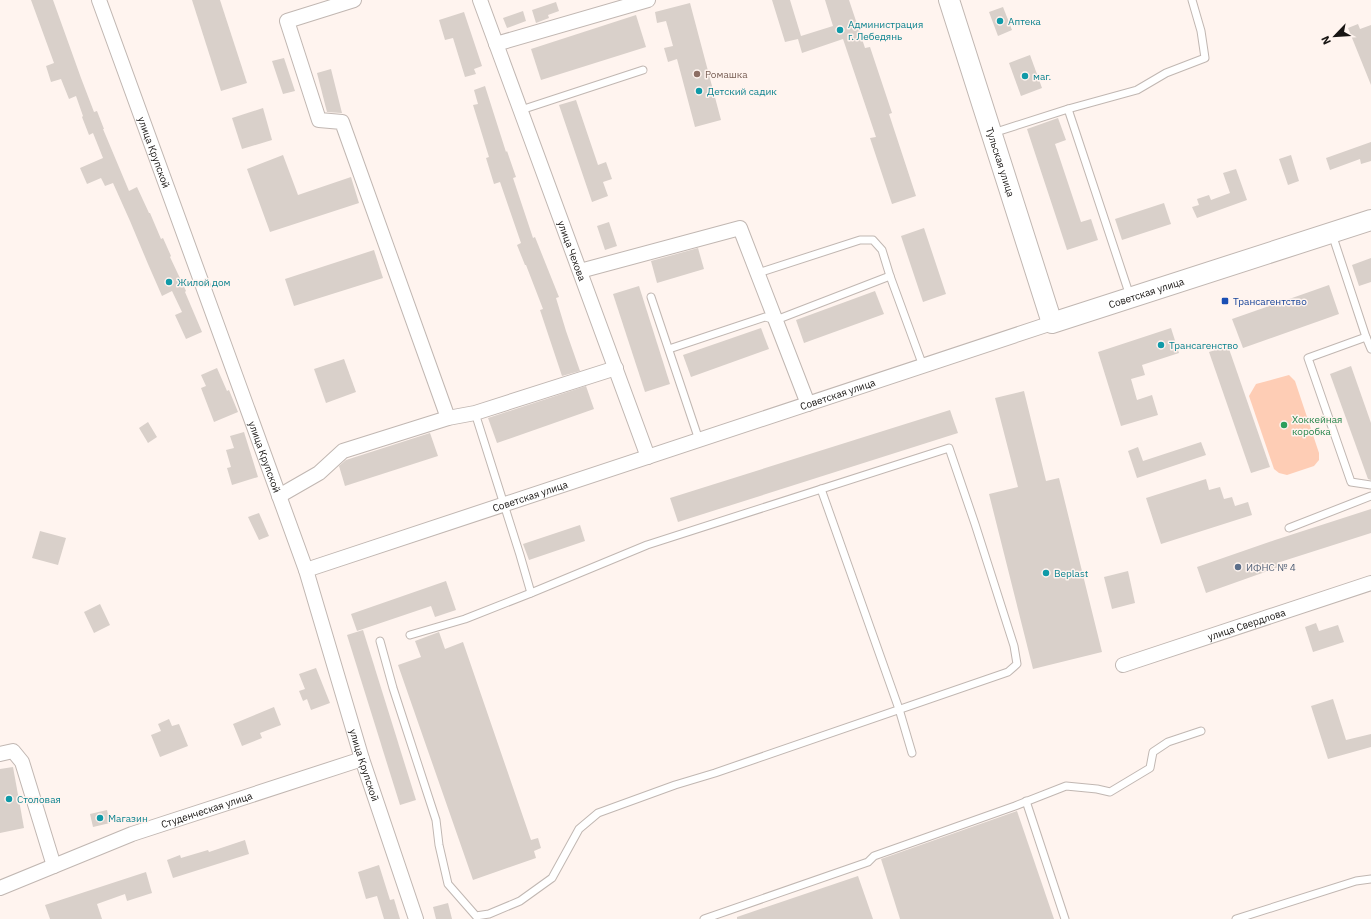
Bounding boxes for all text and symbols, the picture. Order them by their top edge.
place label: Аптека [1008,15,1042,28]
marker: Аптека [995,16,1005,26]
north arrow [1315,16,1355,56]
place label: Администрация г. Лебедянь [848,18,923,43]
marker: Администрация г. Лебедянь [835,25,845,35]
text: N [1318,34,1334,47]
place label: Ромашка [705,68,748,81]
marker: Ромашка [692,69,702,79]
place label: маг. [1033,70,1051,83]
marker: маг. [1020,71,1030,81]
place label: Детский садик [707,85,777,98]
marker: Детский садик [694,86,704,96]
street label: улица Крупской [135,115,173,190]
street label: Тульская улица [983,126,1018,199]
street label: улица Чехова [555,219,589,283]
street label: Советская улица [1107,274,1186,311]
place label: Жилой дом [177,276,231,289]
marker: Жилой дом [164,277,174,287]
place label: Трансагентство [1233,295,1307,308]
marker: Трансагентство [1220,296,1230,306]
place label: Трансагенство [1169,339,1239,352]
marker: Трансагенство [1156,340,1166,350]
street label: Советская улица [798,375,878,413]
place label: Хоккейная коробка [1292,413,1342,438]
street label: улица Крупской [246,419,284,494]
marker: Хоккейная коробка [1279,420,1289,430]
street label: Советская улица [491,477,570,514]
place label: ИФНС № 4 [1246,561,1296,574]
marker: ИФНС № 4 [1233,562,1243,572]
place label: Beplast [1054,567,1089,580]
marker: Beplast [1041,568,1051,578]
street label: улица Свердлова [1206,605,1288,643]
street label: улица Крупской [347,727,382,803]
street label: Студенческая улица [159,789,254,831]
place label: Столовая [17,793,61,806]
marker: Столовая [4,794,14,804]
place label: Магазин [108,812,148,825]
marker: Магазин [95,813,105,823]

